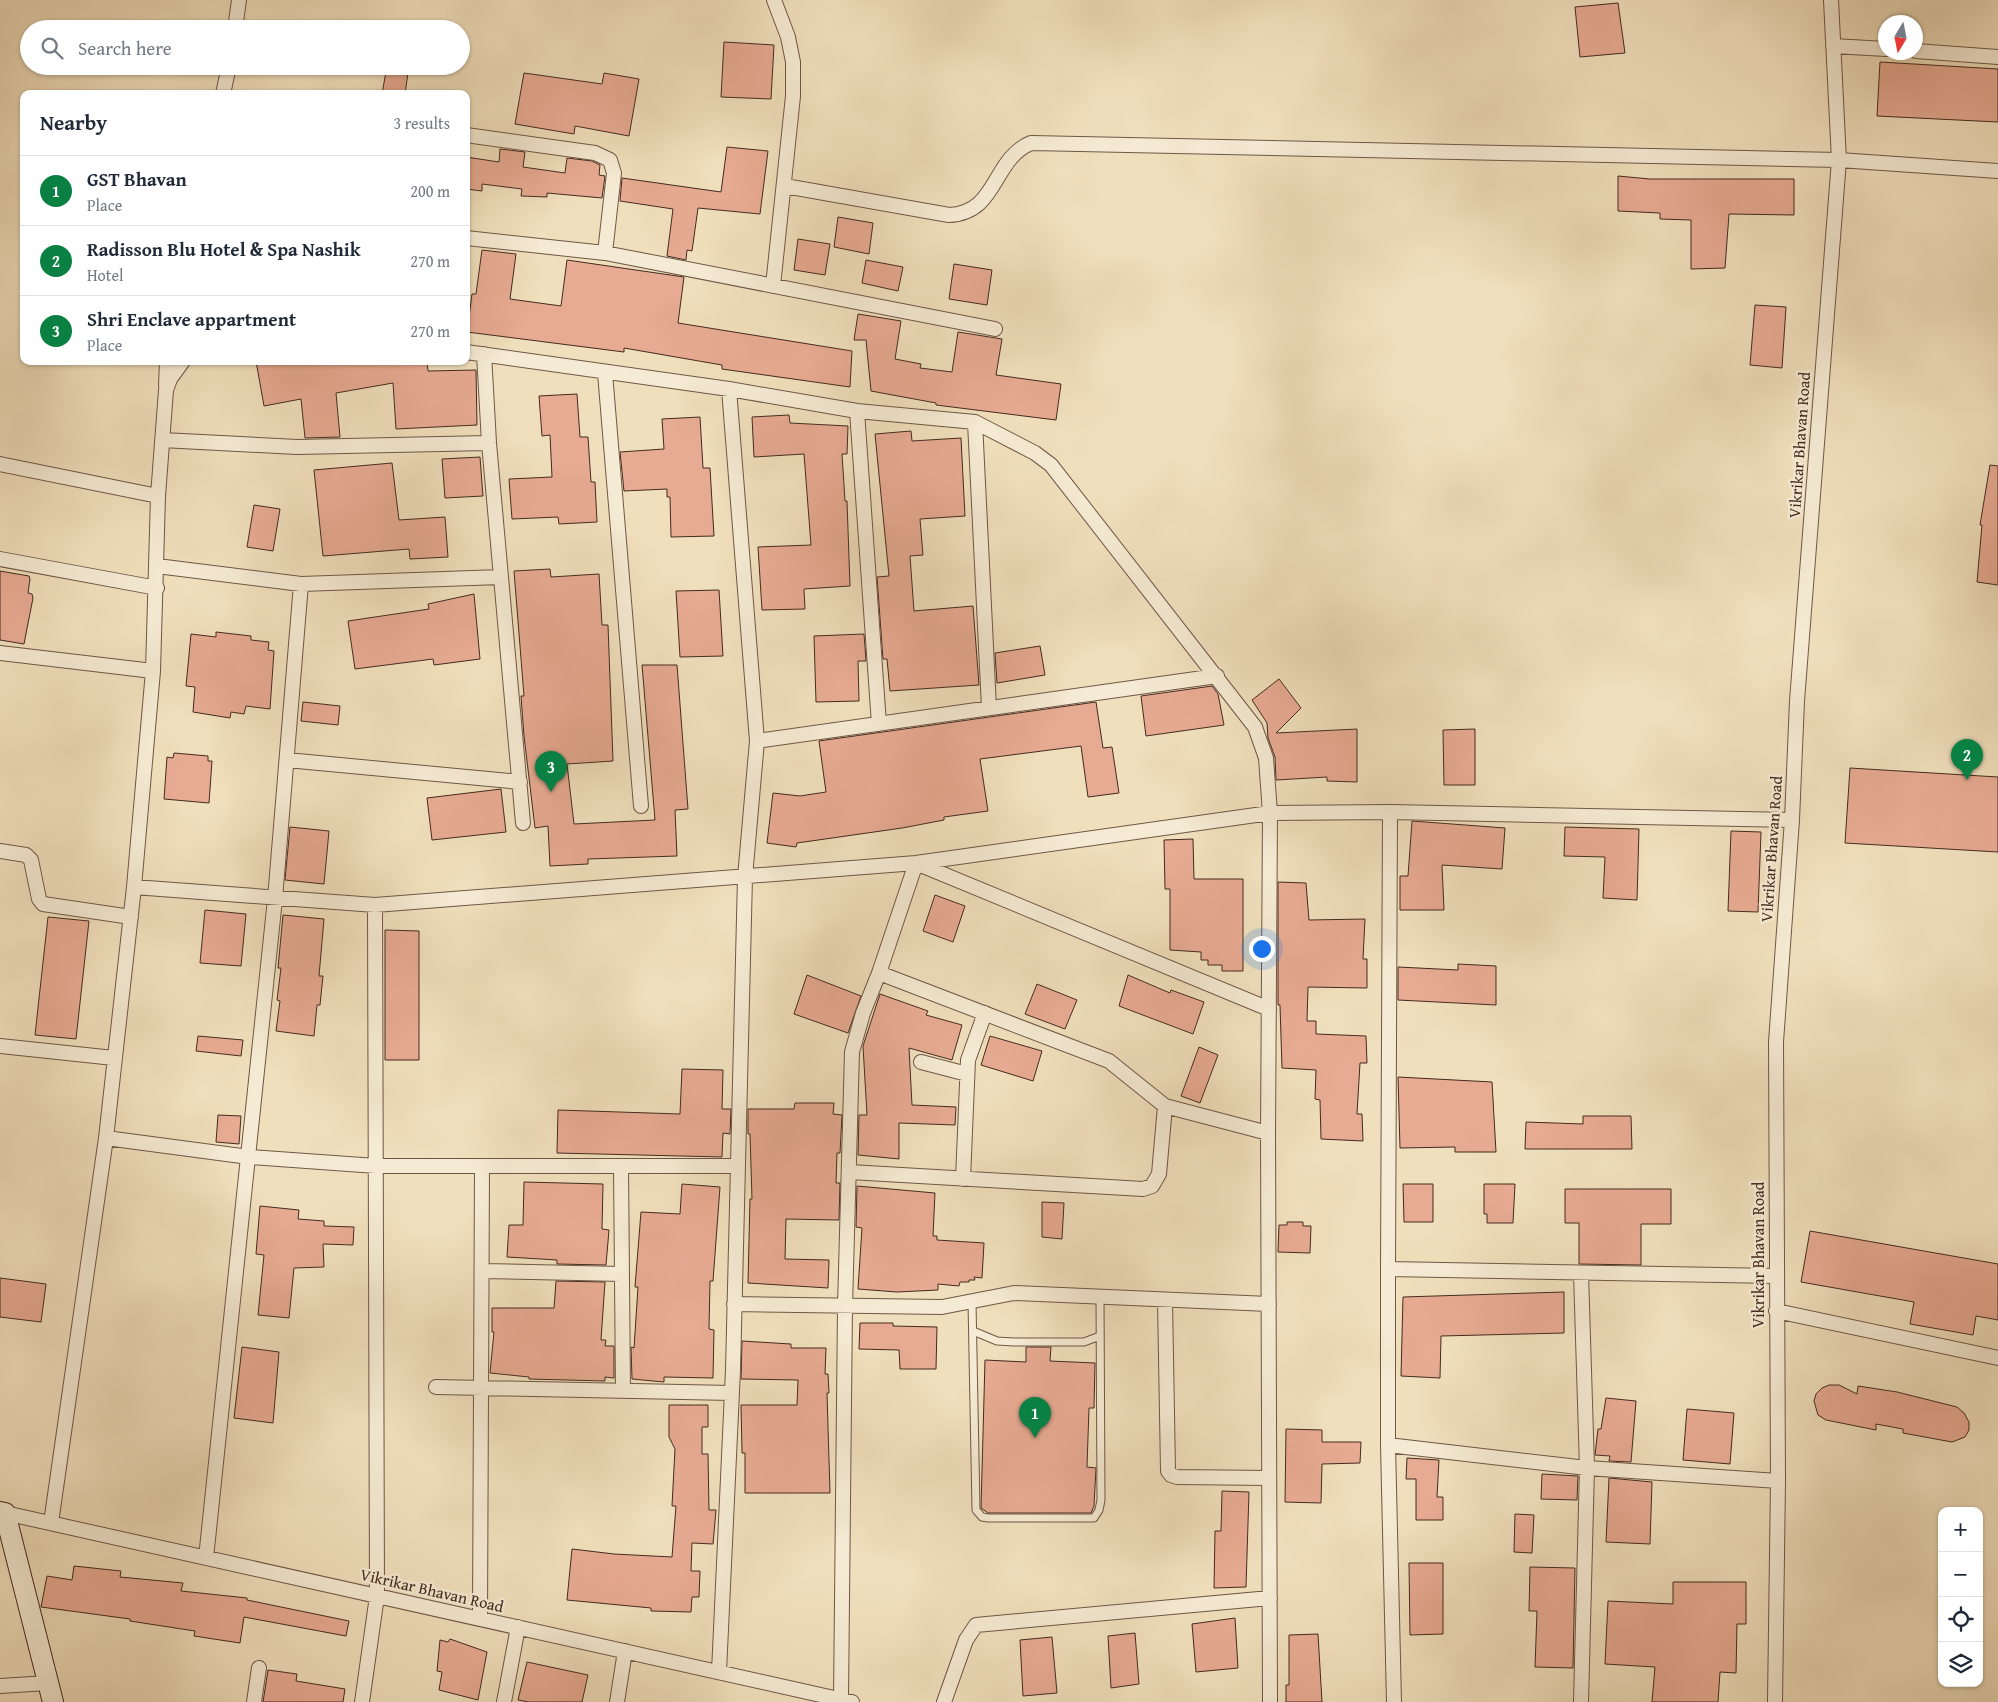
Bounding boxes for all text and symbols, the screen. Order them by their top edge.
north arrow [1878,15,1923,60]
search box [20,20,470,75]
icon: search [38,34,66,62]
text: Search here [78,34,172,62]
text: Nearby [40,107,107,138]
text: 3 results [393,111,450,135]
text: GST Bhavan [87,165,187,193]
text: 1 [52,179,60,203]
text: 200 m [410,179,450,203]
text: Place [87,193,122,217]
text: Radisson Blu Hotel & Spa Nashik [87,235,361,263]
text: 2 [52,249,60,273]
text: 270 m [410,249,450,273]
text: Hotel [87,263,123,287]
text: Shri Enclave appartment [87,305,296,333]
text: 3 [52,319,60,343]
text: 270 m [410,319,450,343]
text: Place [87,333,122,357]
street label: Vikrikar Bhavan Road [1782,371,1816,519]
pin: 2 [1951,739,1983,780]
pin: 3 [535,751,567,792]
street label: Vikrikar Bhavan Road [1754,775,1788,923]
your location [1249,936,1275,962]
street label: Vikrikar Bhavan Road [1746,1181,1770,1328]
pin: 1 [1019,1397,1051,1438]
map controls [1938,1507,1983,1687]
button: + [1938,1507,1983,1552]
button: − [1938,1552,1983,1597]
street label: Vikrikar Bhavan Road [358,1562,507,1618]
button: locate [1938,1597,1983,1642]
button: layers [1938,1642,1983,1687]

